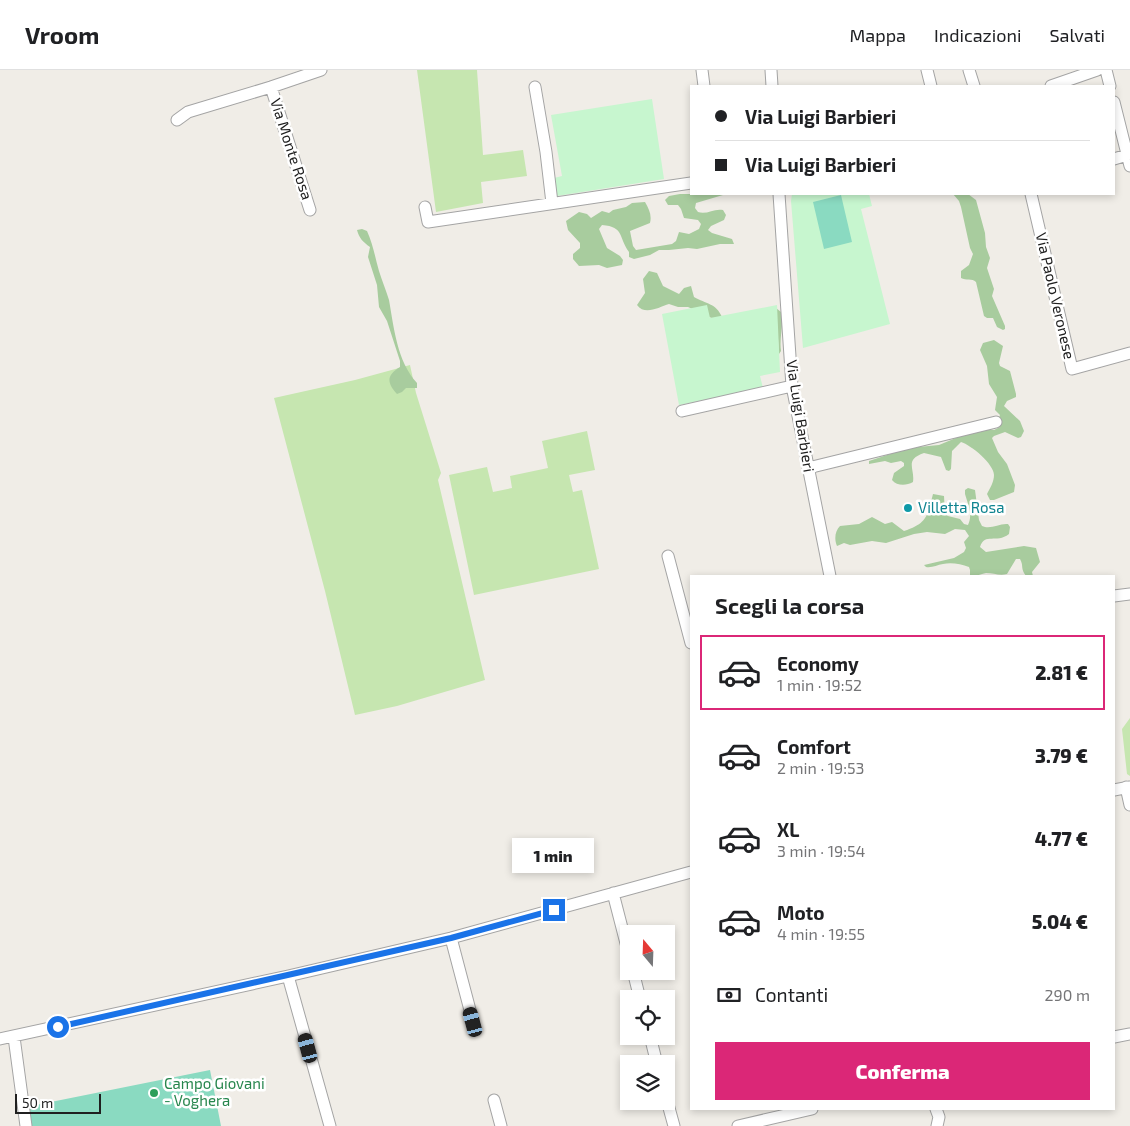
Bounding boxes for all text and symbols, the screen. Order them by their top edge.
text: Vroom [25,20,99,49]
text: Mappa [850,24,906,46]
text: Indicazioni [934,24,1021,46]
text: Salvati [1049,24,1105,46]
street label: Via Monte Rosa [267,96,317,202]
text: Via Luigi Barbieri [745,105,896,128]
text: Via Luigi Barbieri [745,153,896,176]
street label: Via Paolo Veronese [1033,231,1079,361]
street label: Via Luigi Barbieri [783,358,819,473]
place label: Villetta Rosa [918,498,1004,516]
marker: Villetta Rosa [902,502,914,514]
text: Scegli la corsa [715,592,864,618]
icon: car [717,650,762,695]
text: Economy [777,652,859,675]
text: 2.81 € [1035,661,1088,684]
text: 1 min · 19:52 [777,675,862,694]
icon: car [717,733,762,778]
text: Comfort [777,735,851,758]
text: 3.79 € [1035,744,1088,767]
text: 2 min · 19:53 [777,758,865,777]
icon: car [717,816,762,861]
text: XL [777,818,799,841]
text: 4.77 € [1035,827,1088,850]
callout: 1 min [513,838,595,872]
text: 3 min · 19:54 [777,841,865,860]
text: 1 min [533,846,573,865]
route end [543,899,565,921]
icon: car [717,899,762,944]
text: Moto [777,901,825,924]
text: 5.04 € [1032,910,1088,933]
text: 4 min · 19:55 [777,924,865,943]
north arrow [620,925,675,980]
map controls [620,925,675,1110]
icon: cash [715,981,743,1009]
text: Contanti [755,983,828,1006]
text: 290 m [1045,985,1090,1004]
button: locate [620,990,675,1045]
car [461,1006,484,1038]
route start [47,1016,69,1038]
car [296,1032,319,1064]
button: Conferma [715,1042,1090,1100]
button: layers [620,1055,675,1110]
place label: Campo Giovani - Voghera [164,1074,265,1109]
marker: Campo Giovani - Voghera [148,1087,160,1099]
scale bar [15,1091,101,1114]
text: 50 m [22,1094,53,1111]

